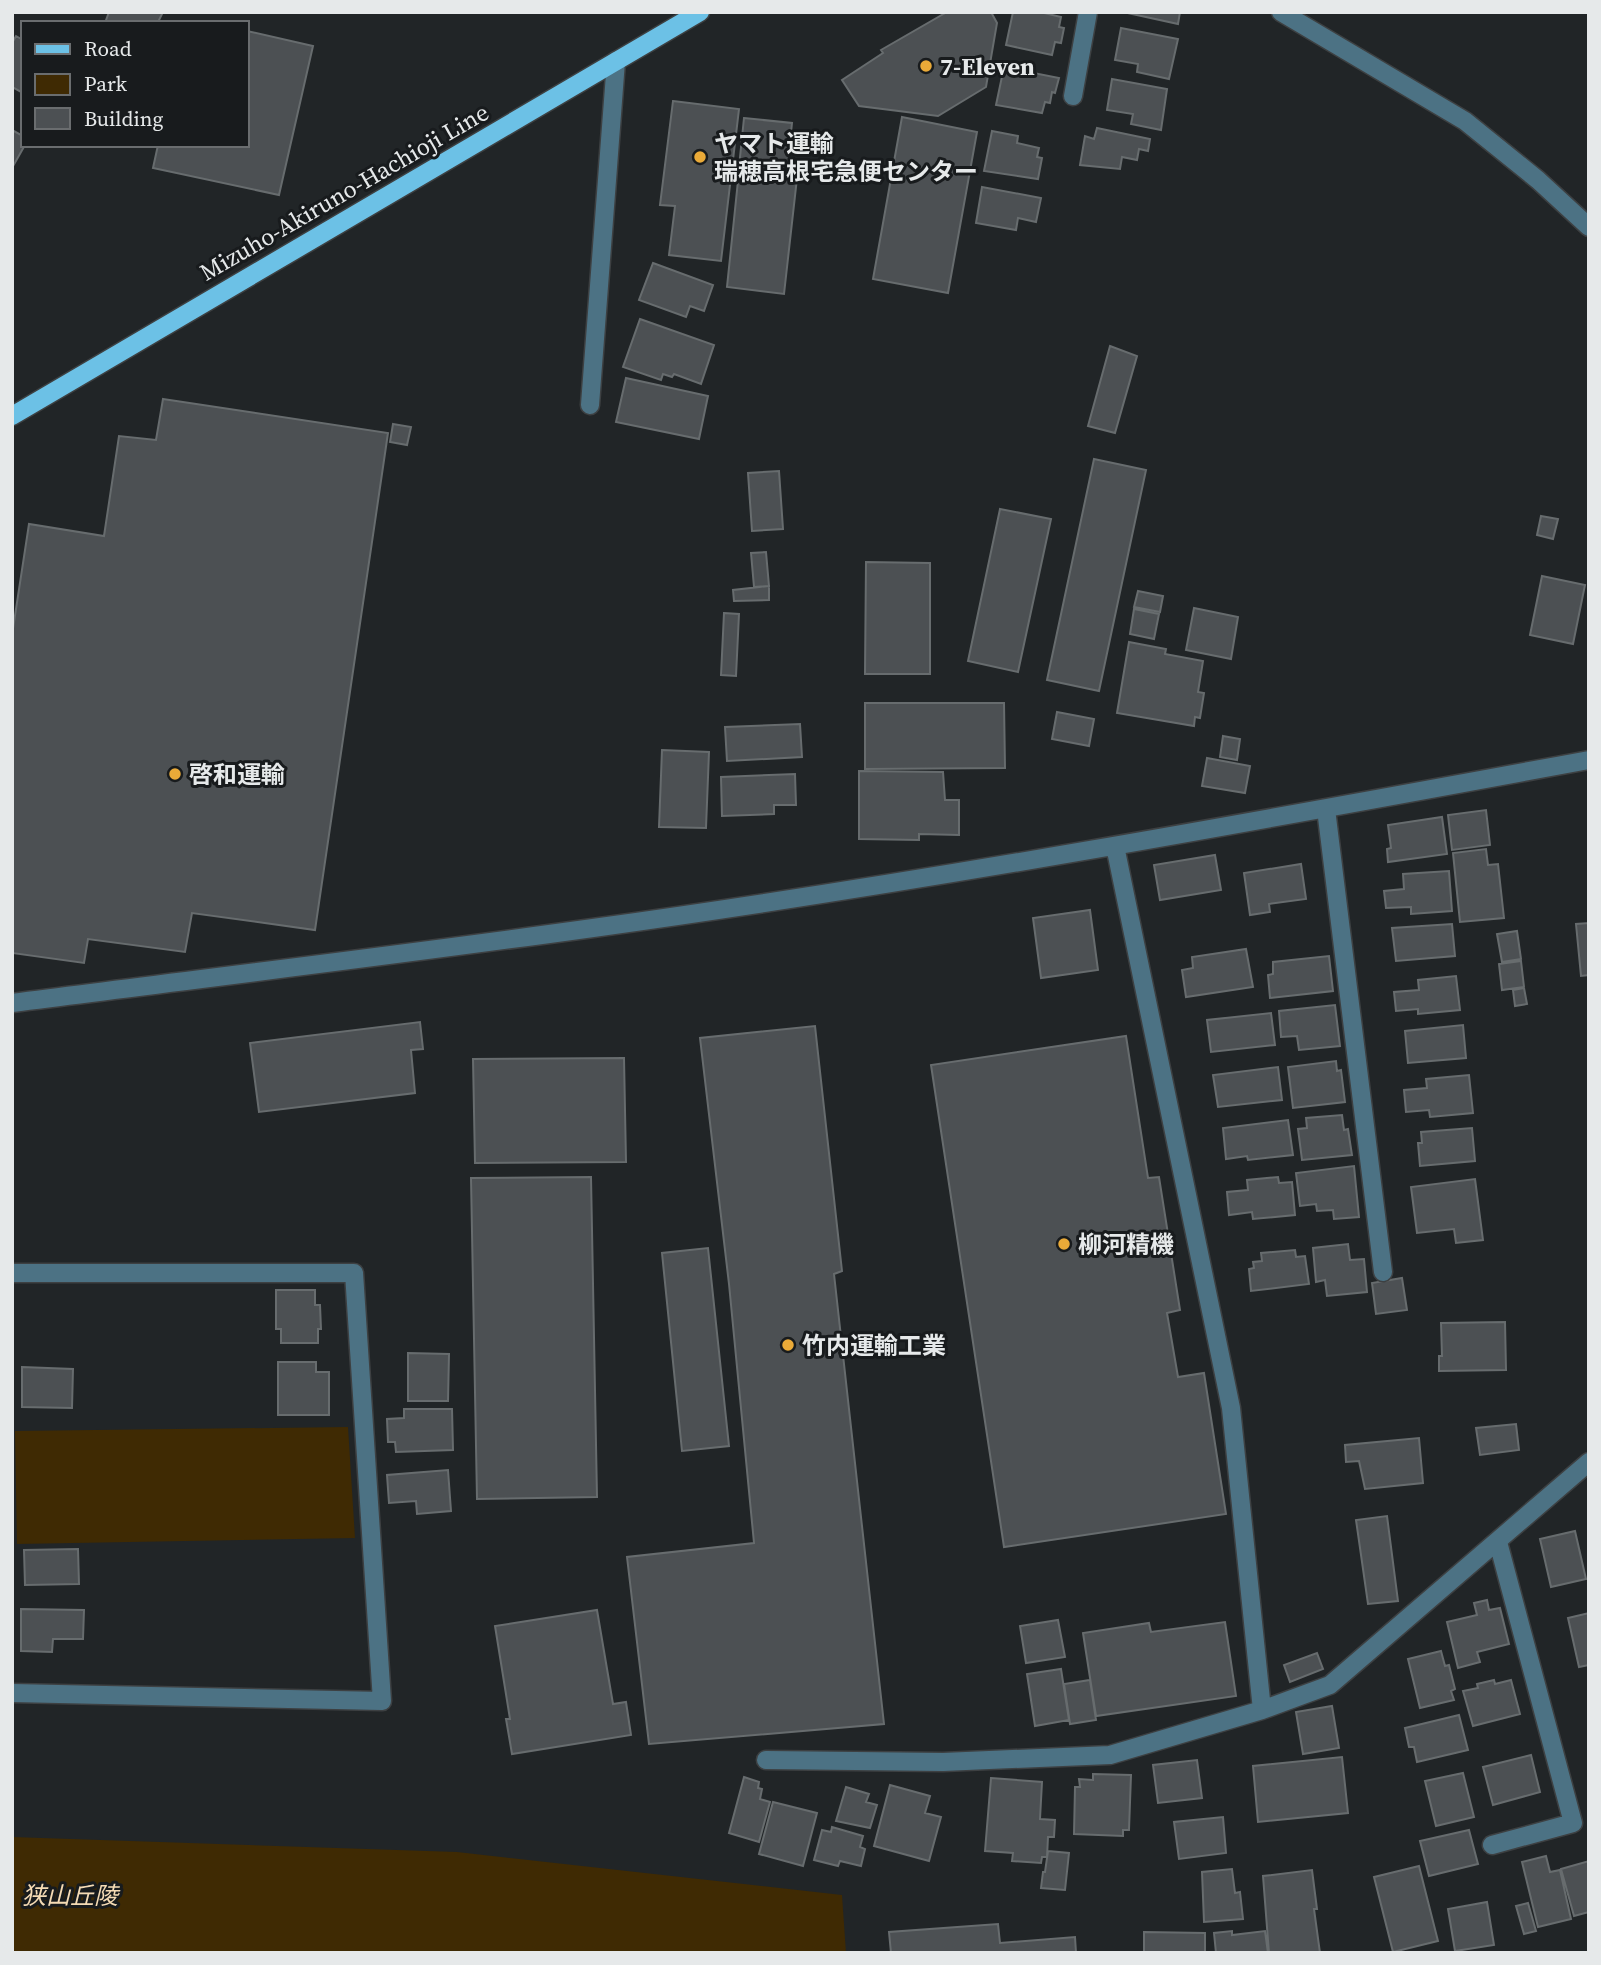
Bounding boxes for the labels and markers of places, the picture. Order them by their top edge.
place label: 7-Eleven [940,50,1035,83]
marker: 7-Eleven [918,58,934,74]
place label: ヤマト運輸 瑞穂高根宅急便センター [714,127,978,188]
marker: ヤマト運輸 瑞穂高根宅急便センター [692,149,708,165]
place label: 啓和運輸 [189,758,285,791]
marker: 啓和運輸 [167,766,183,782]
place label: 柳河精機 [1078,1228,1174,1261]
marker: 柳河精機 [1056,1236,1072,1252]
place label: 竹内運輸工業 [802,1329,946,1362]
marker: 竹内運輸工業 [780,1337,796,1353]

